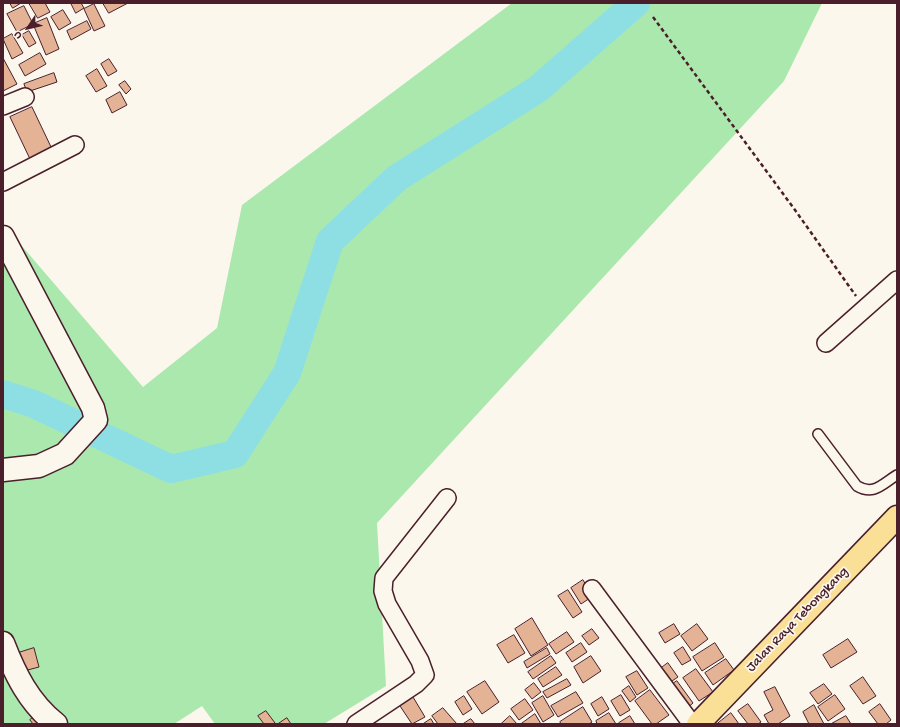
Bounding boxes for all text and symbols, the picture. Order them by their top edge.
north arrow [8,8,48,48]
text: U [11,29,25,41]
street label: Jalan Raya Tebongkang [743,564,853,676]

